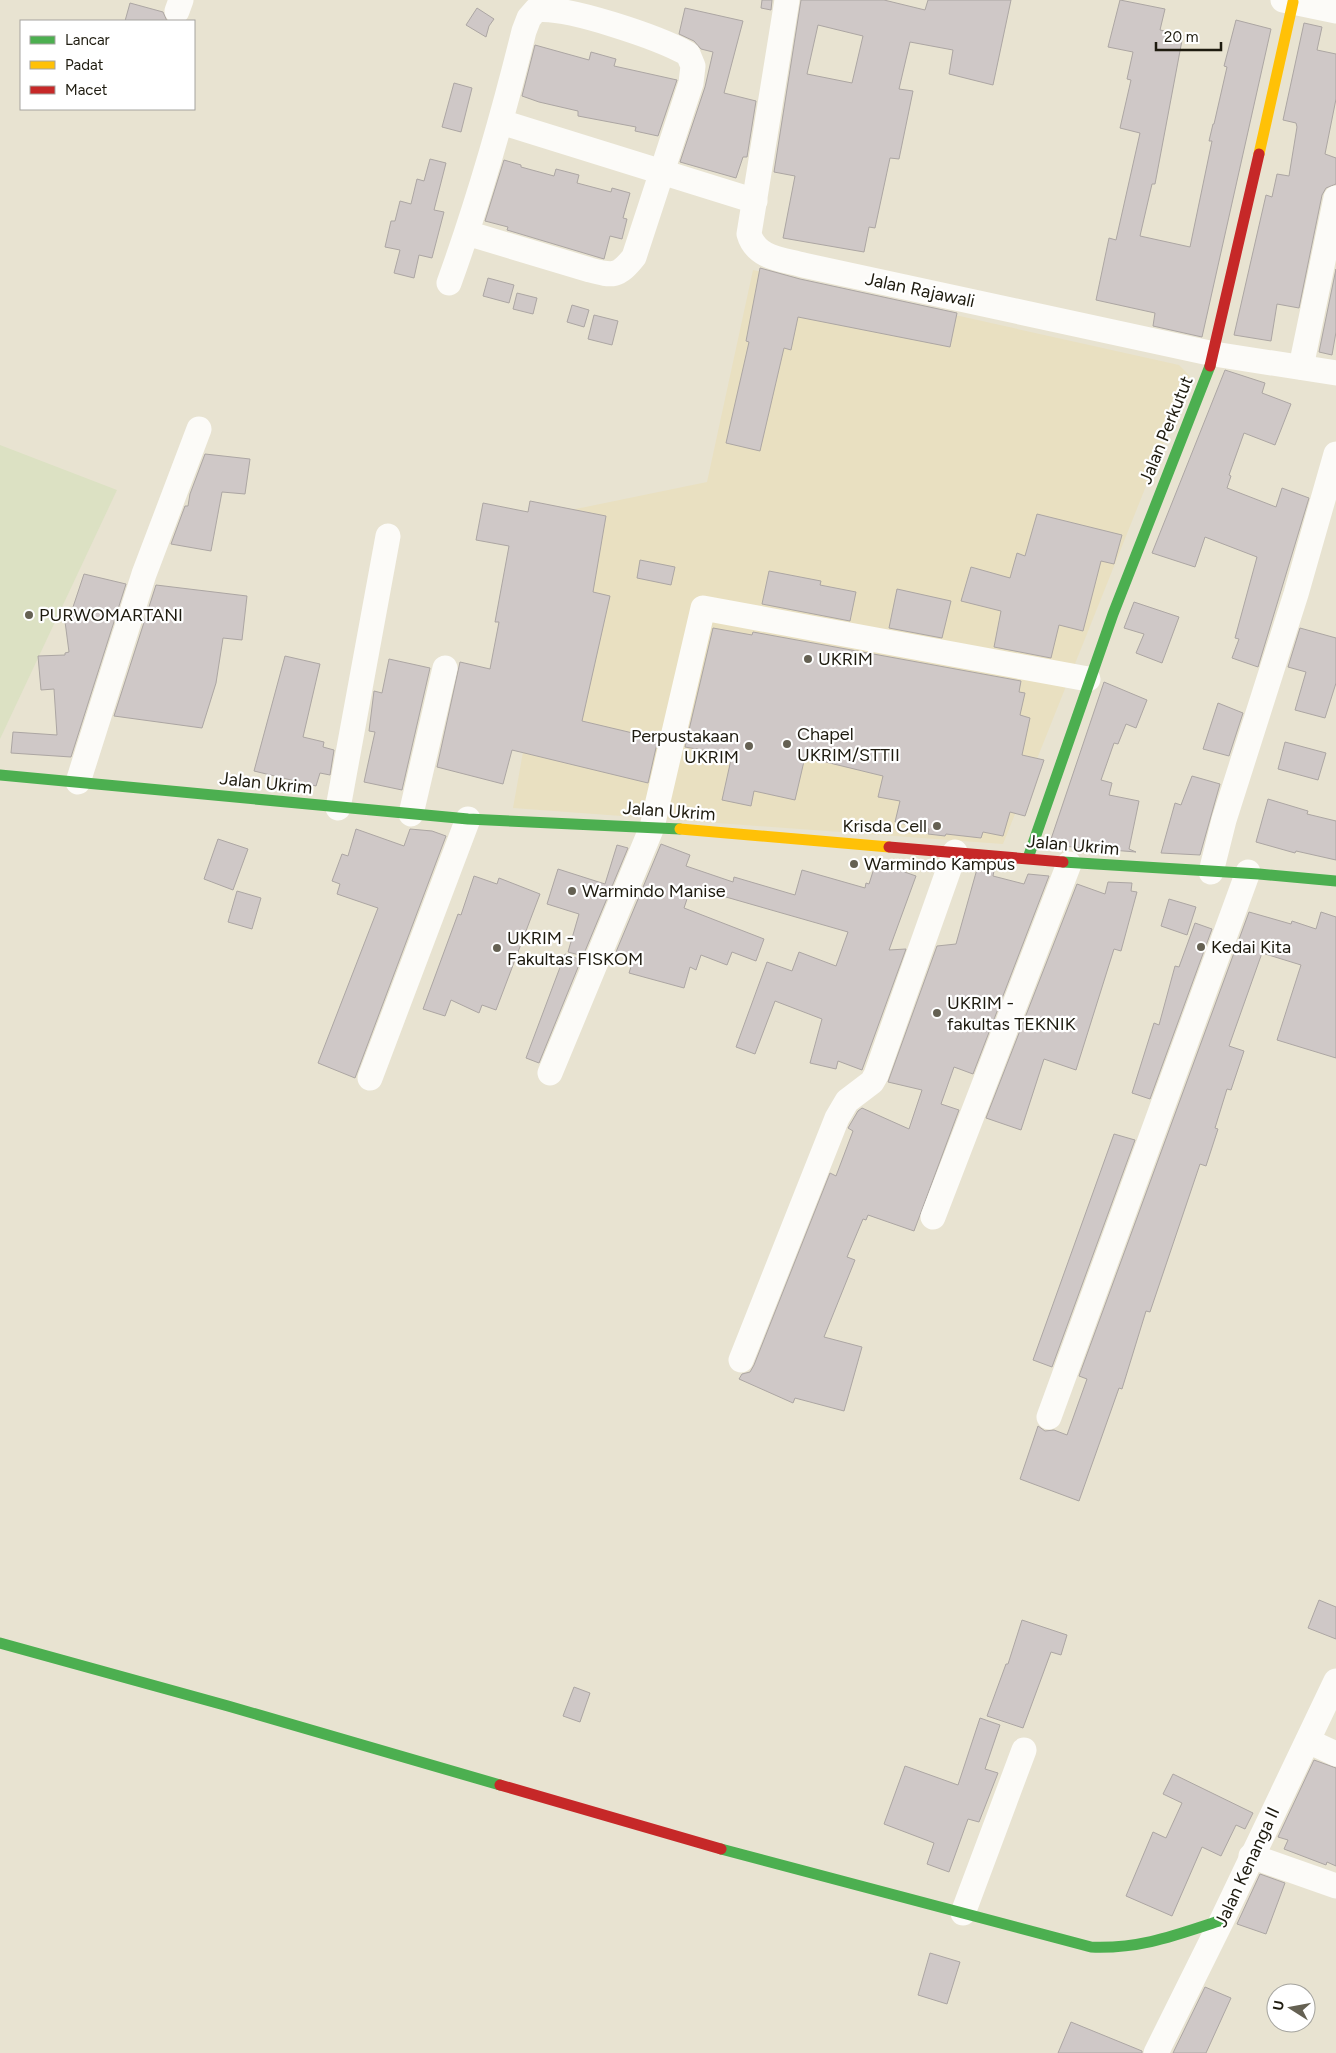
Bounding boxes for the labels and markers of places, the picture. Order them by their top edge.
place label: PURWOMARTANI [39,604,183,626]
marker: PURWOMARTANI [23,609,35,621]
place label: UKRIM [818,648,873,670]
marker: UKRIM [802,653,814,665]
place label: Chapel UKRIM/STTII [797,723,900,766]
place label: Perpustakaan UKRIM [631,725,739,768]
marker: Chapel UKRIM/STTII [781,738,793,750]
marker: Perpustakaan UKRIM [743,740,755,752]
place label: Krisda Cell [843,815,927,837]
marker: Krisda Cell [931,820,943,832]
place label: Warmindo Kampus [864,853,1015,875]
marker: Warmindo Kampus [848,858,860,870]
place label: Warmindo Manise [582,880,726,902]
marker: Warmindo Manise [566,885,578,897]
place label: UKRIM - Fakultas FISKOM [507,927,643,970]
place label: Kedai Kita [1211,936,1291,958]
marker: Kedai Kita [1195,941,1207,953]
marker: UKRIM - Fakultas FISKOM [491,942,503,954]
place label: UKRIM - fakultas TEKNIK [947,992,1076,1035]
marker: UKRIM - fakultas TEKNIK [931,1007,943,1019]

